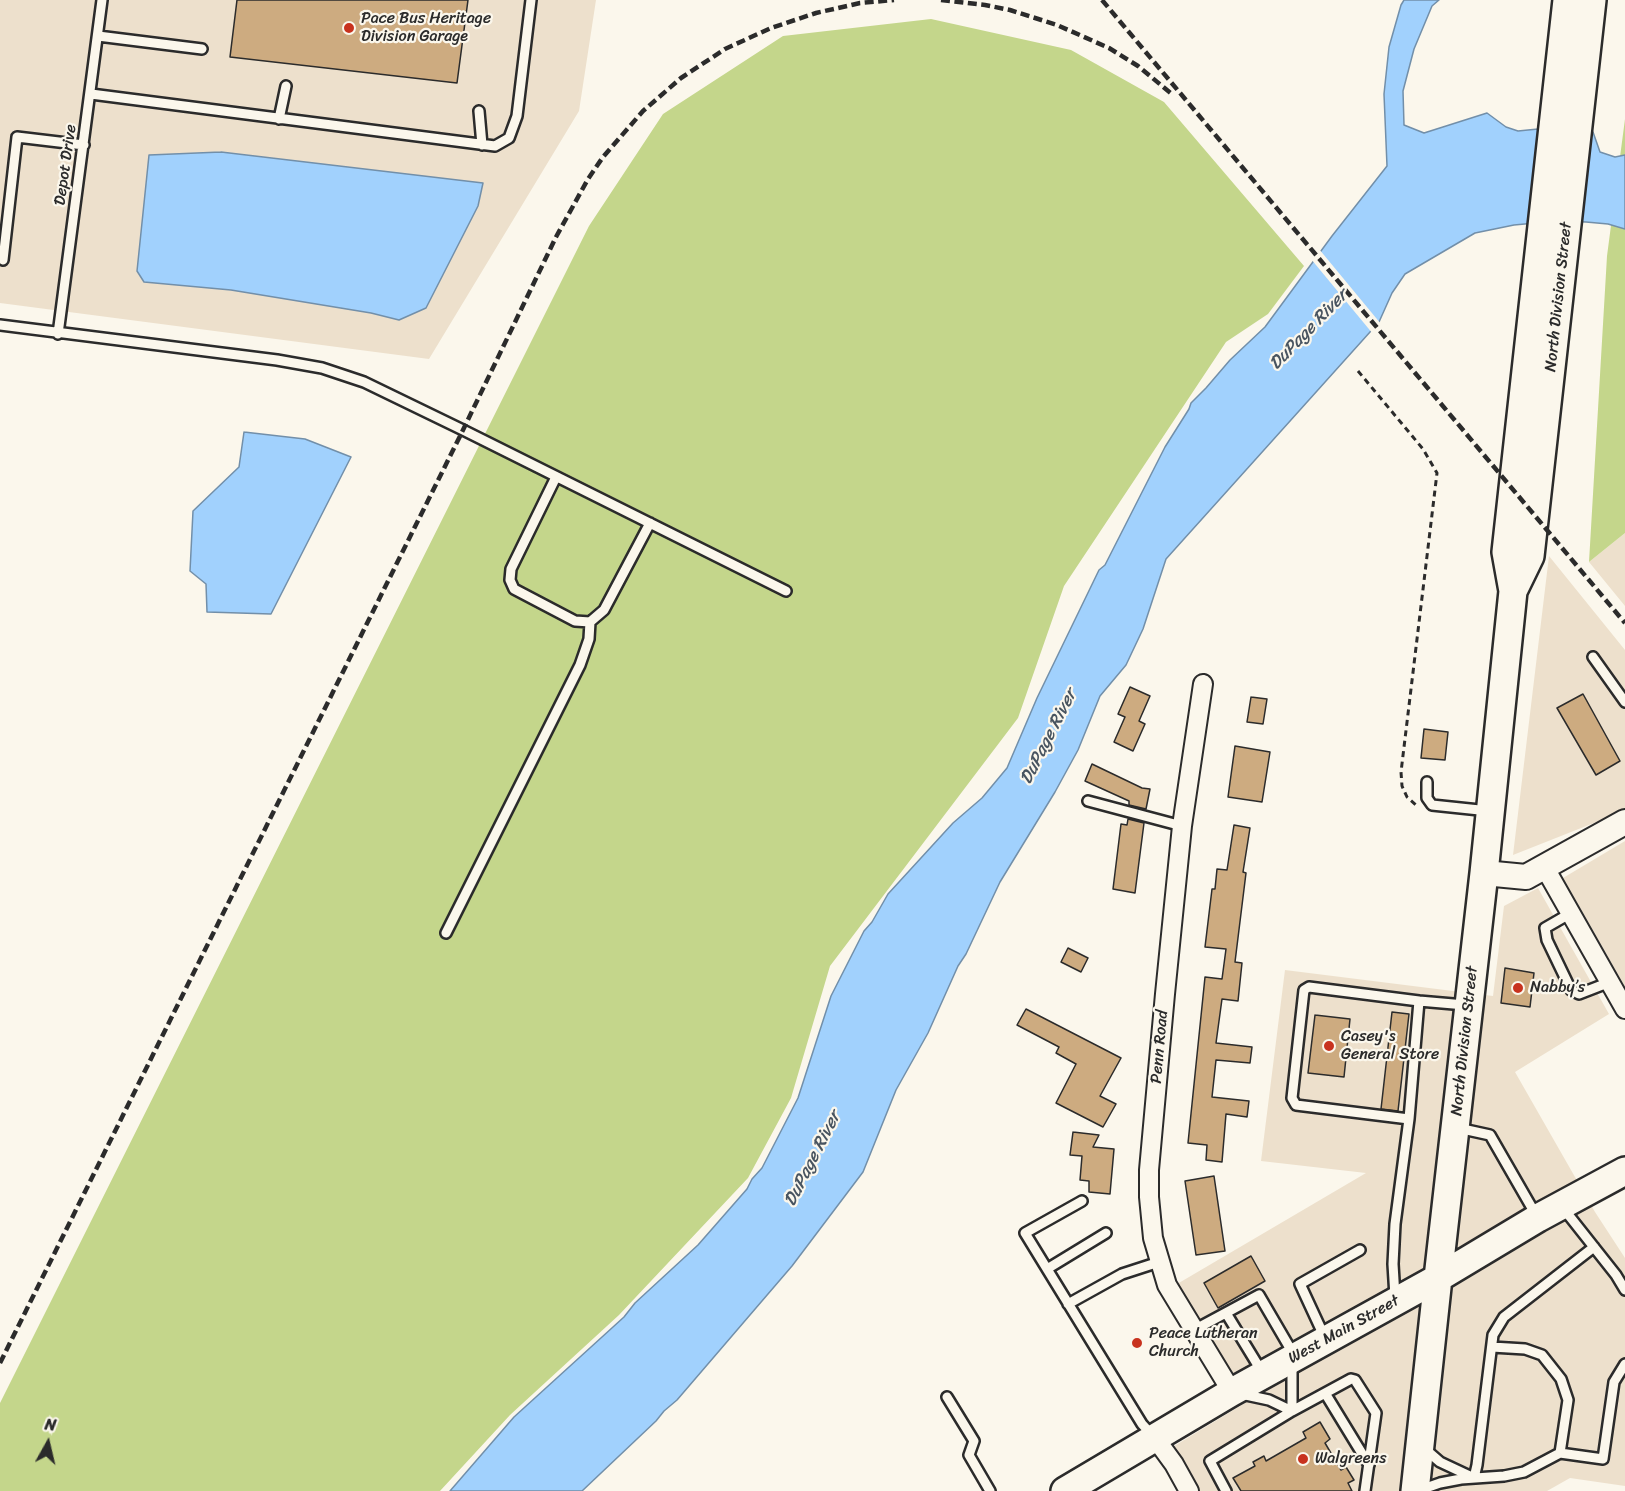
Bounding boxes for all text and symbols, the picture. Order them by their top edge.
place label: Pace Bus Heritage Division Garage [361,9,491,47]
marker: Pace Bus Heritage Division Garage [342,21,356,35]
street label: Depot Drive [51,123,81,207]
street label: North Division Street [1542,221,1576,373]
water label: DuPage River [1265,285,1353,375]
water label: DuPage River [1016,686,1082,788]
street label: North Division Street [1448,965,1482,1117]
place label: Nabby’s [1530,978,1585,998]
marker: Nabby’s [1511,981,1525,995]
street label: Penn Road [1147,1009,1173,1085]
place label: Casey's General Store [1341,1027,1439,1065]
marker: Casey's General Store [1322,1039,1336,1053]
water label: DuPage River [780,1108,846,1210]
street label: West Main Street [1285,1292,1403,1368]
place label: Peace Lutheran Church [1149,1324,1258,1362]
marker: Peace Lutheran Church [1130,1336,1144,1350]
text: N [43,1410,58,1440]
north arrow [18,1413,78,1473]
place label: Walgreens [1315,1449,1386,1469]
marker: Walgreens [1296,1452,1310,1466]

